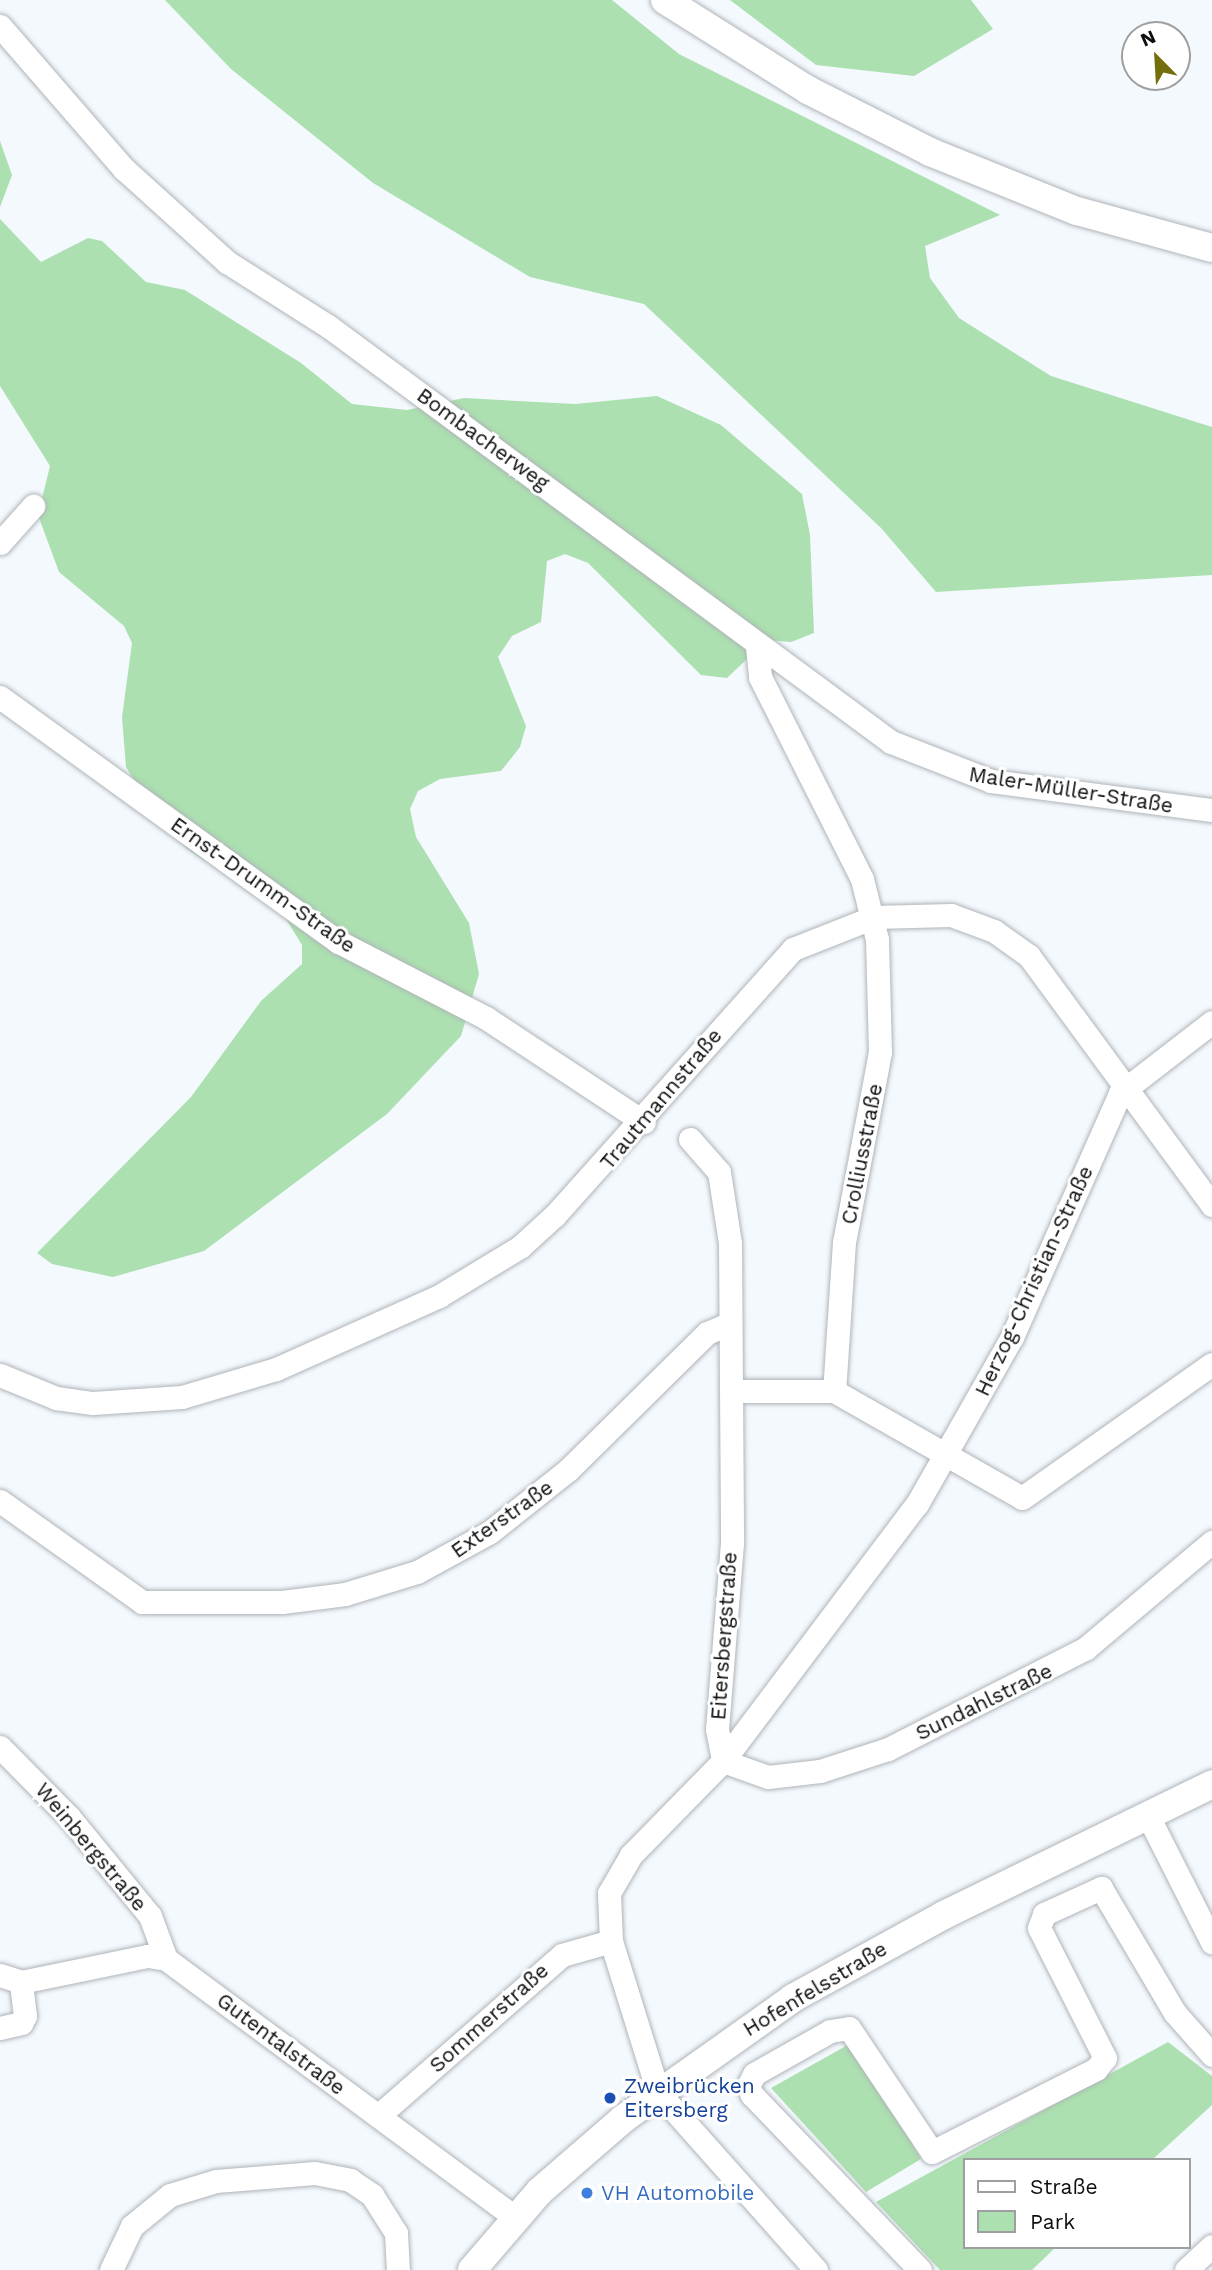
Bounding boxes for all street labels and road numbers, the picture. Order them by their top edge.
street label: Bombacherweg [412,383,554,495]
street label: Maler-Müller-Straße [967,761,1175,819]
street label: Ernst-Drumm-Straße [166,812,360,958]
street label: Trautmannstraße [595,1023,727,1175]
street label: Crolliusstraße [836,1082,888,1226]
street label: Herzog-Christian-Straße [970,1162,1098,1400]
street label: Exterstraße [446,1475,558,1563]
street label: Eitersbergstraße [706,1551,742,1721]
street label: Sundahlstraße [912,1658,1056,1746]
street label: Weinbergstraße [30,1778,152,1916]
street label: Hofenfelsstraße [739,1936,891,2042]
street label: Sommerstraße [424,1958,554,2078]
street label: Gutentalstraße [212,1988,350,2100]

